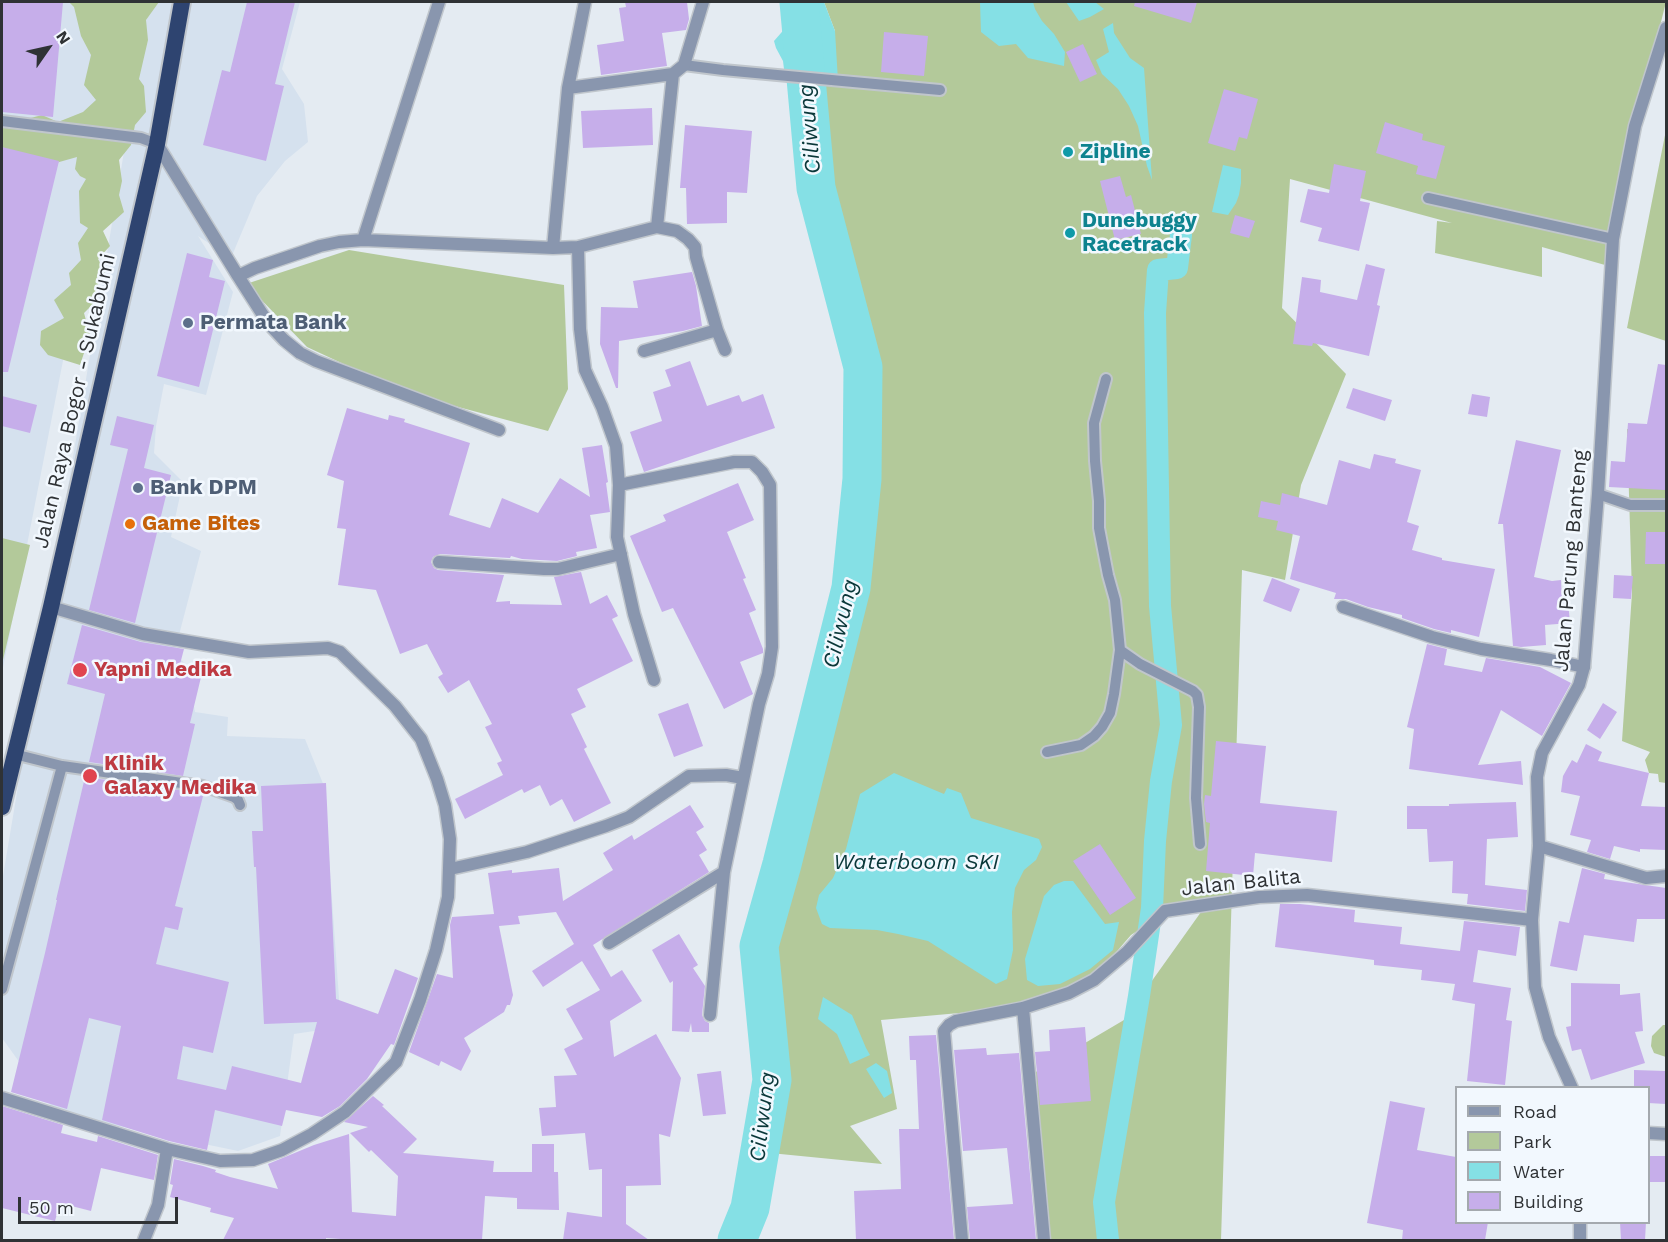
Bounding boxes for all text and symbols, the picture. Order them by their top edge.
north arrow [18,18,78,78]
text: N [52,27,75,48]
water label: Ciliwung [793,83,827,175]
place label: Zipline [1080,139,1151,165]
marker: Zipline [1061,145,1075,159]
place label: Dunebuggy Racetrack [1082,208,1197,258]
marker: Dunebuggy Racetrack [1063,226,1077,240]
street label: Jalan Raya Bogor - Sukabumi [29,251,121,551]
place label: Permata Bank [200,310,347,336]
marker: Permata Bank [181,316,195,330]
street label: Jalan Parung Banteng [1549,449,1593,673]
place label: Bank DPM [150,475,257,501]
marker: Bank DPM [131,481,145,495]
place label: Game Bites [142,511,260,537]
marker: Game Bites [123,517,137,531]
water label: Ciliwung [818,577,864,671]
place label: Yapni Medika [94,657,232,683]
marker: Yapni Medika [71,661,89,679]
place label: Klinik Galaxy Medika [104,751,256,801]
marker: Klinik Galaxy Medika [81,767,99,785]
water label: Waterboom SKI [833,850,999,876]
street label: Jalan Balita [1180,864,1302,902]
water label: Ciliwung [744,1071,782,1163]
legend [1455,1086,1650,1224]
text: Road [1513,1101,1557,1122]
text: Park [1513,1131,1552,1152]
text: Water [1513,1161,1565,1182]
scale bar [21,1185,182,1223]
text: Building [1513,1191,1583,1212]
text: 50 m [29,1197,74,1218]

